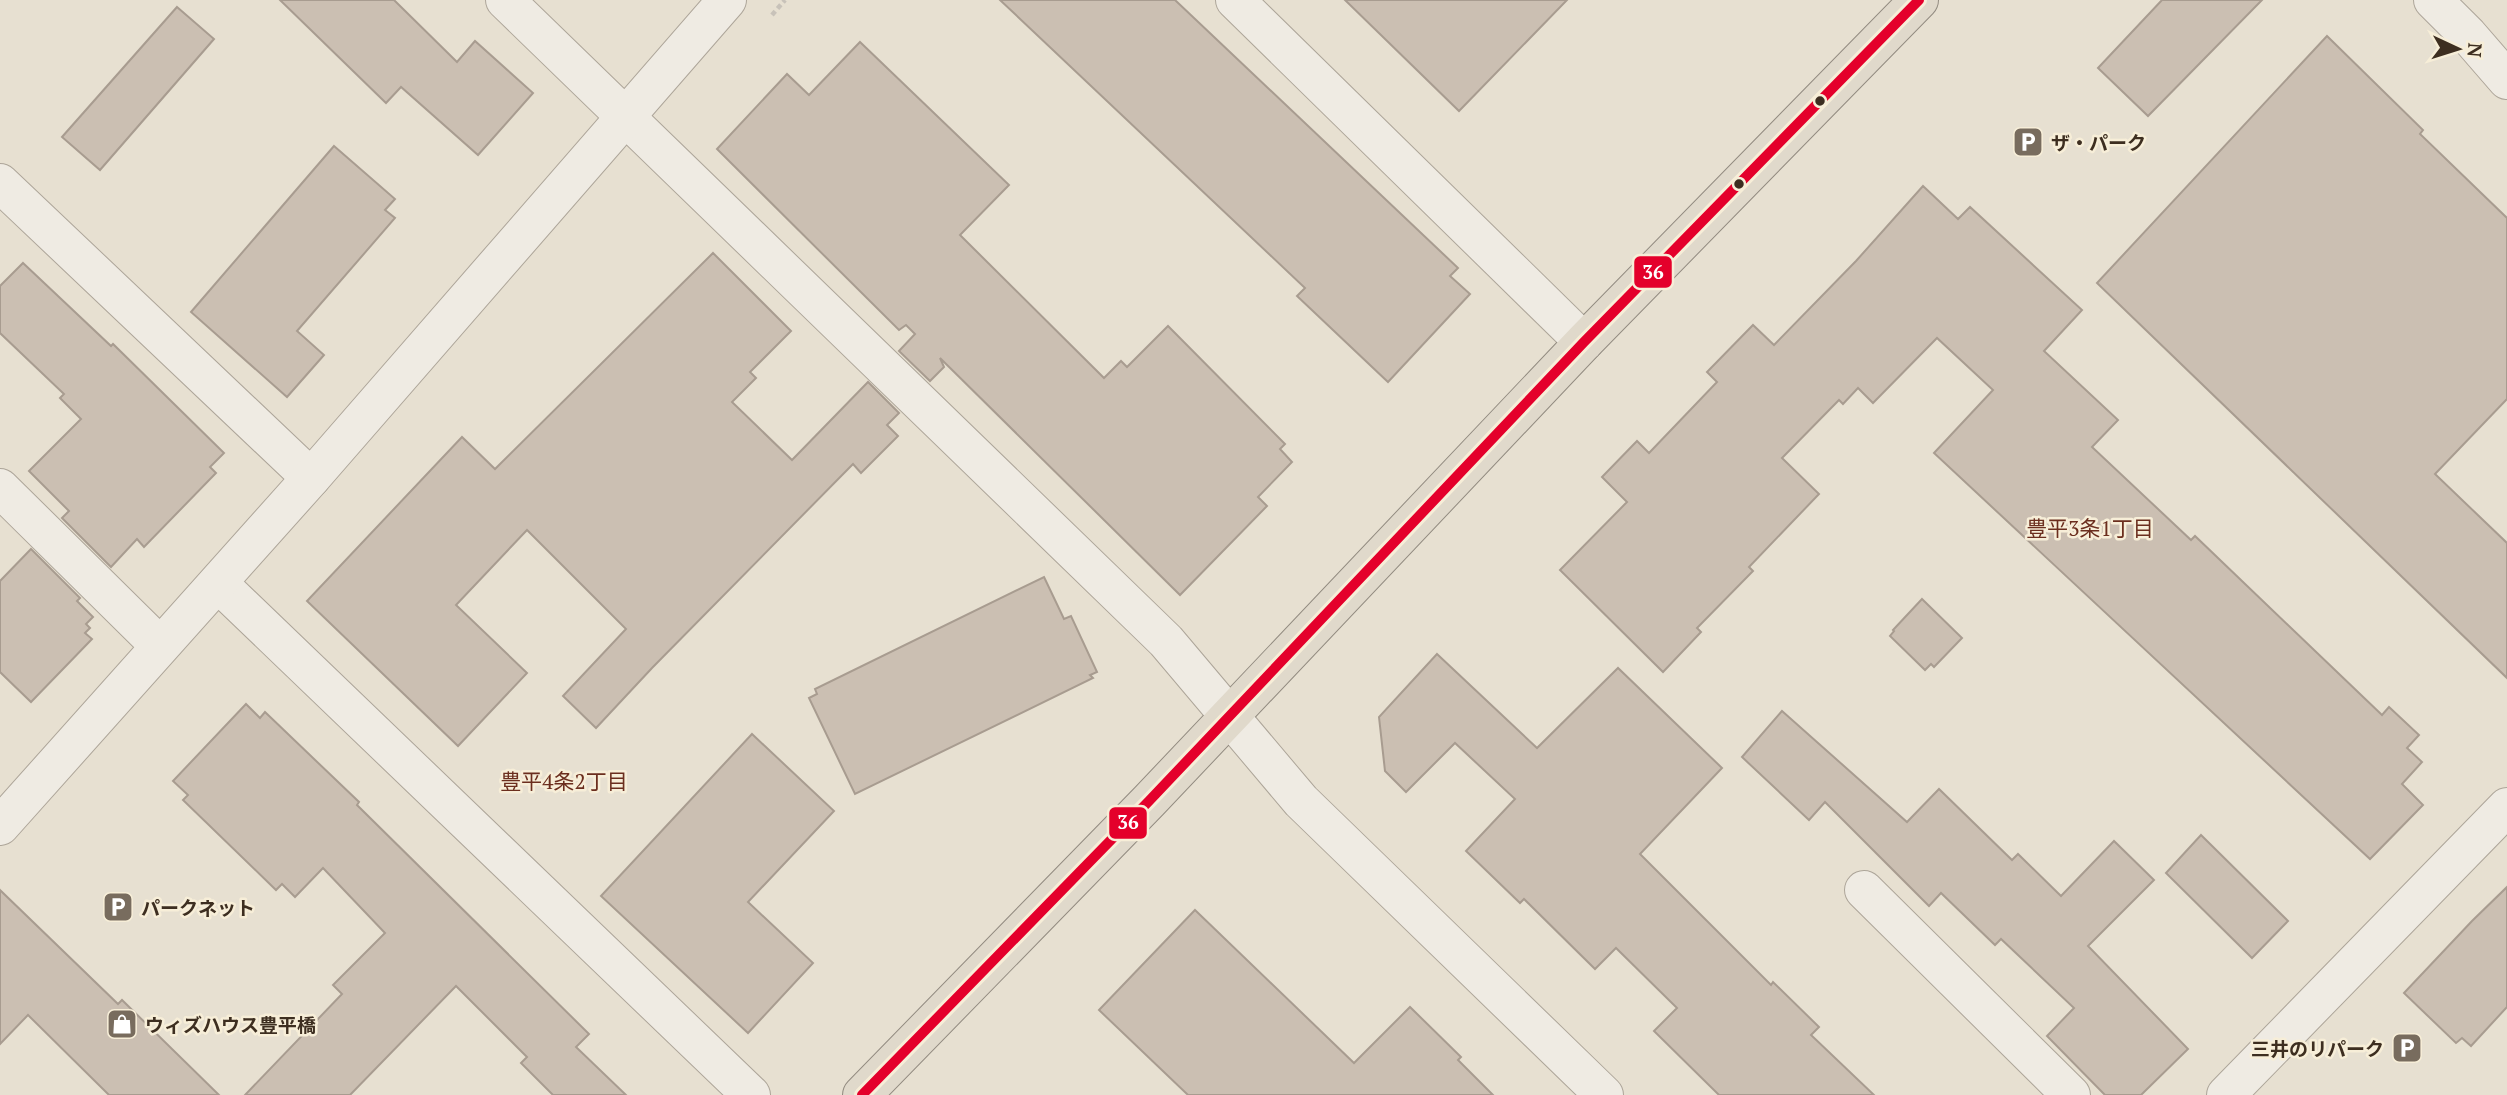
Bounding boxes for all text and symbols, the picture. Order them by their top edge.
north arrow [2423,14,2493,84]
text: N [2462,42,2488,59]
unlabelled marker [1813,94,1827,108]
parking icon: ザ・パーク [2011,125,2045,159]
place label: ザ・パーク [2051,130,2146,155]
unlabelled marker [1732,177,1746,191]
line badge: 36 [1633,255,1673,289]
text: 36 [1642,259,1664,284]
district label: 豊平3条1丁目 [2026,514,2154,542]
district label: 豊平4条2丁目 [500,767,628,795]
line badge: 36 [1108,806,1148,840]
text: 36 [1117,809,1139,834]
parking icon: パークネット [101,890,135,924]
place label: パークネット [141,895,255,920]
shop icon: ウィズハウス豊平橋 [105,1007,139,1041]
place label: ウィズハウス豊平橋 [145,1012,316,1037]
parking icon: 三井のリパーク [2390,1031,2424,1065]
place label: 三井のリパーク [2251,1036,2384,1061]

